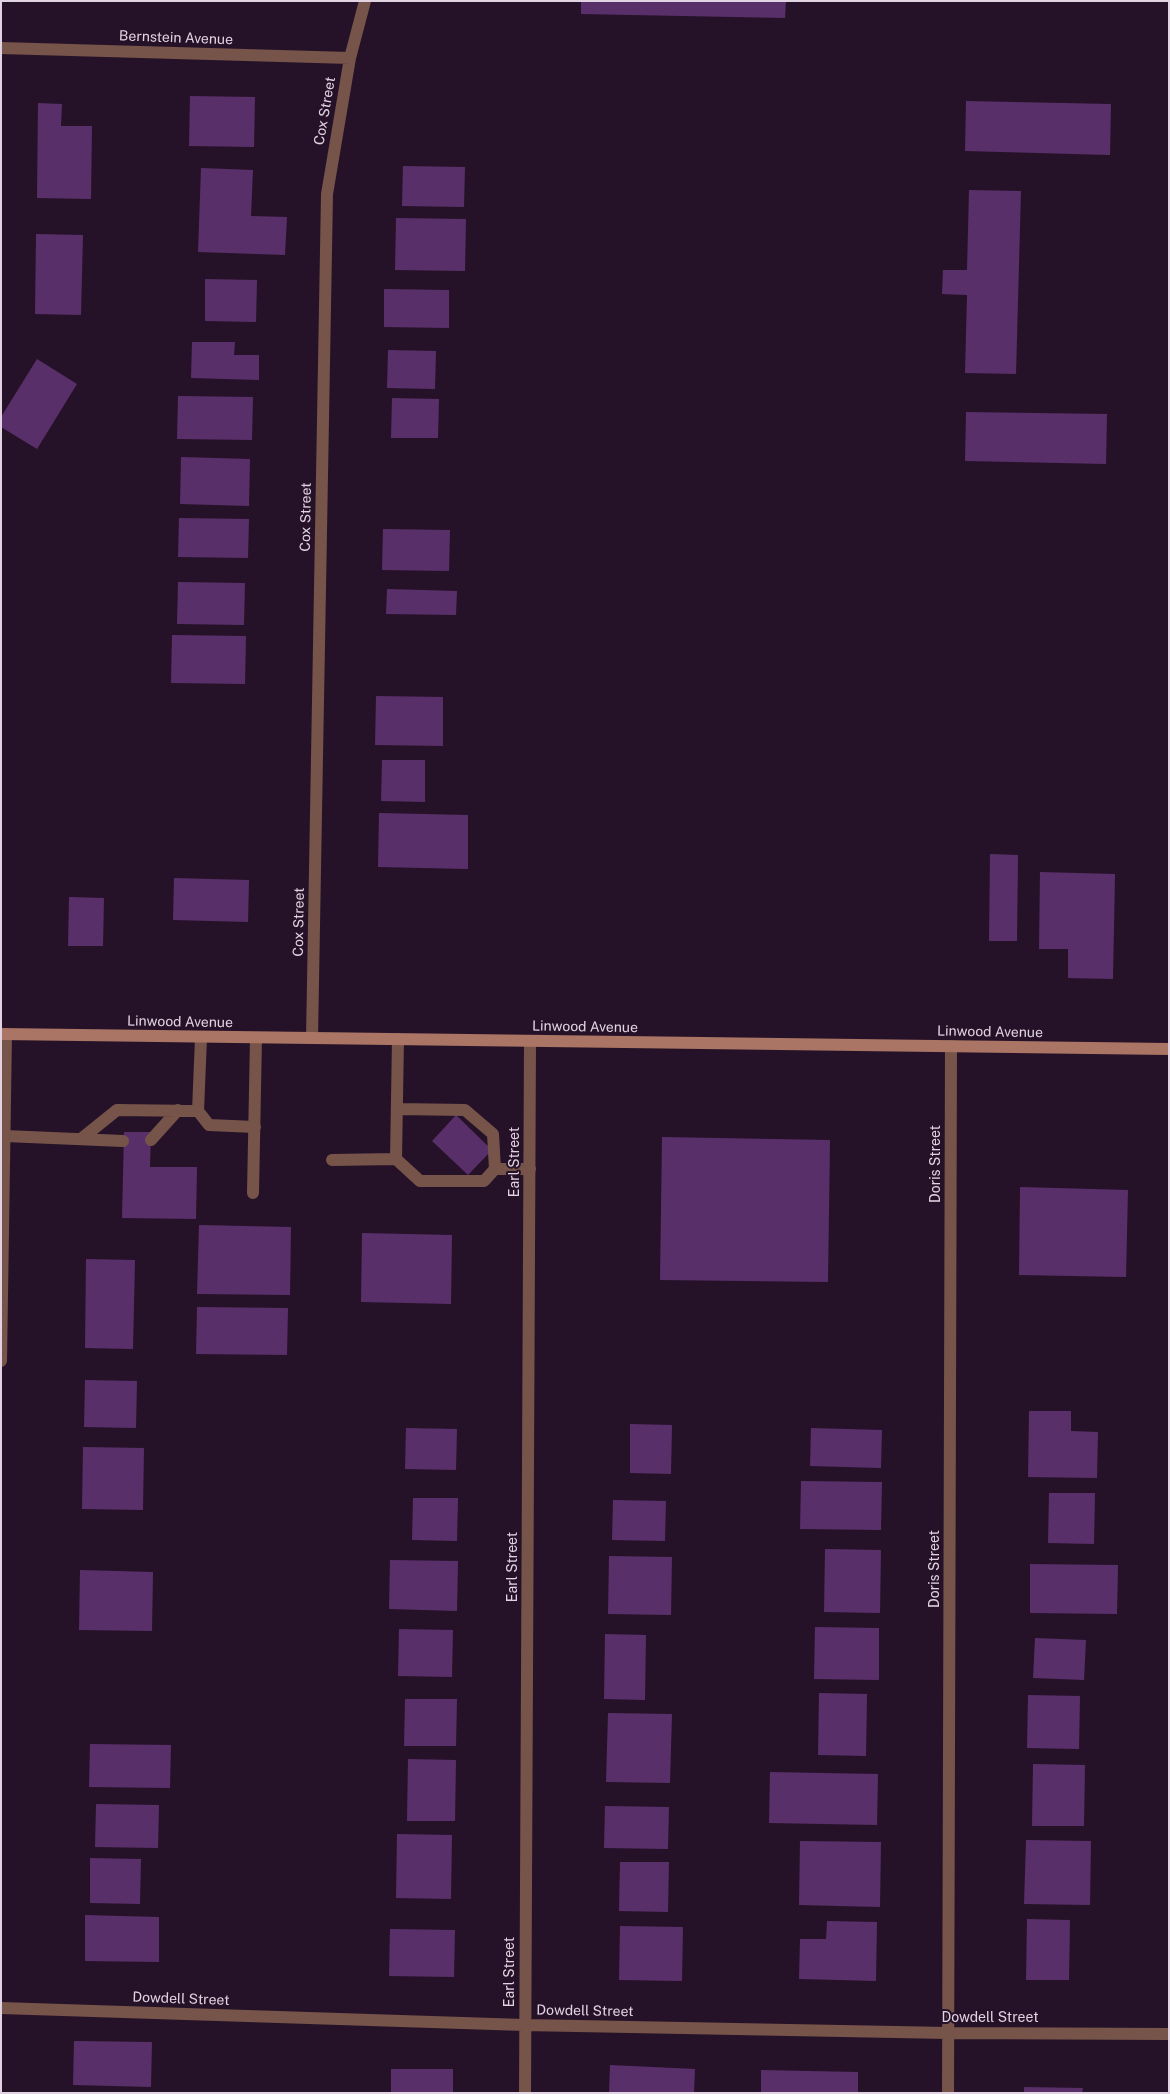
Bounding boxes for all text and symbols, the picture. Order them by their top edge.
street label: Bernstein Avenue [119,28,233,48]
street label: Cox Street [311,75,339,147]
street label: Cox Street [297,482,315,552]
street label: Cox Street [290,887,308,957]
street label: Linwood Avenue [127,1013,233,1031]
street label: Linwood Avenue [532,1018,638,1036]
street label: Linwood Avenue [937,1023,1043,1041]
street label: Doris Street [928,1125,944,1203]
street label: Earl Street [507,1127,523,1197]
street label: Doris Street [927,1530,943,1608]
street label: Earl Street [505,1532,521,1602]
street label: Earl Street [502,1937,518,2007]
street label: Dowdell Street [132,1989,230,2009]
street label: Dowdell Street [536,2002,634,2020]
street label: Dowdell Street [941,2010,1039,2026]

